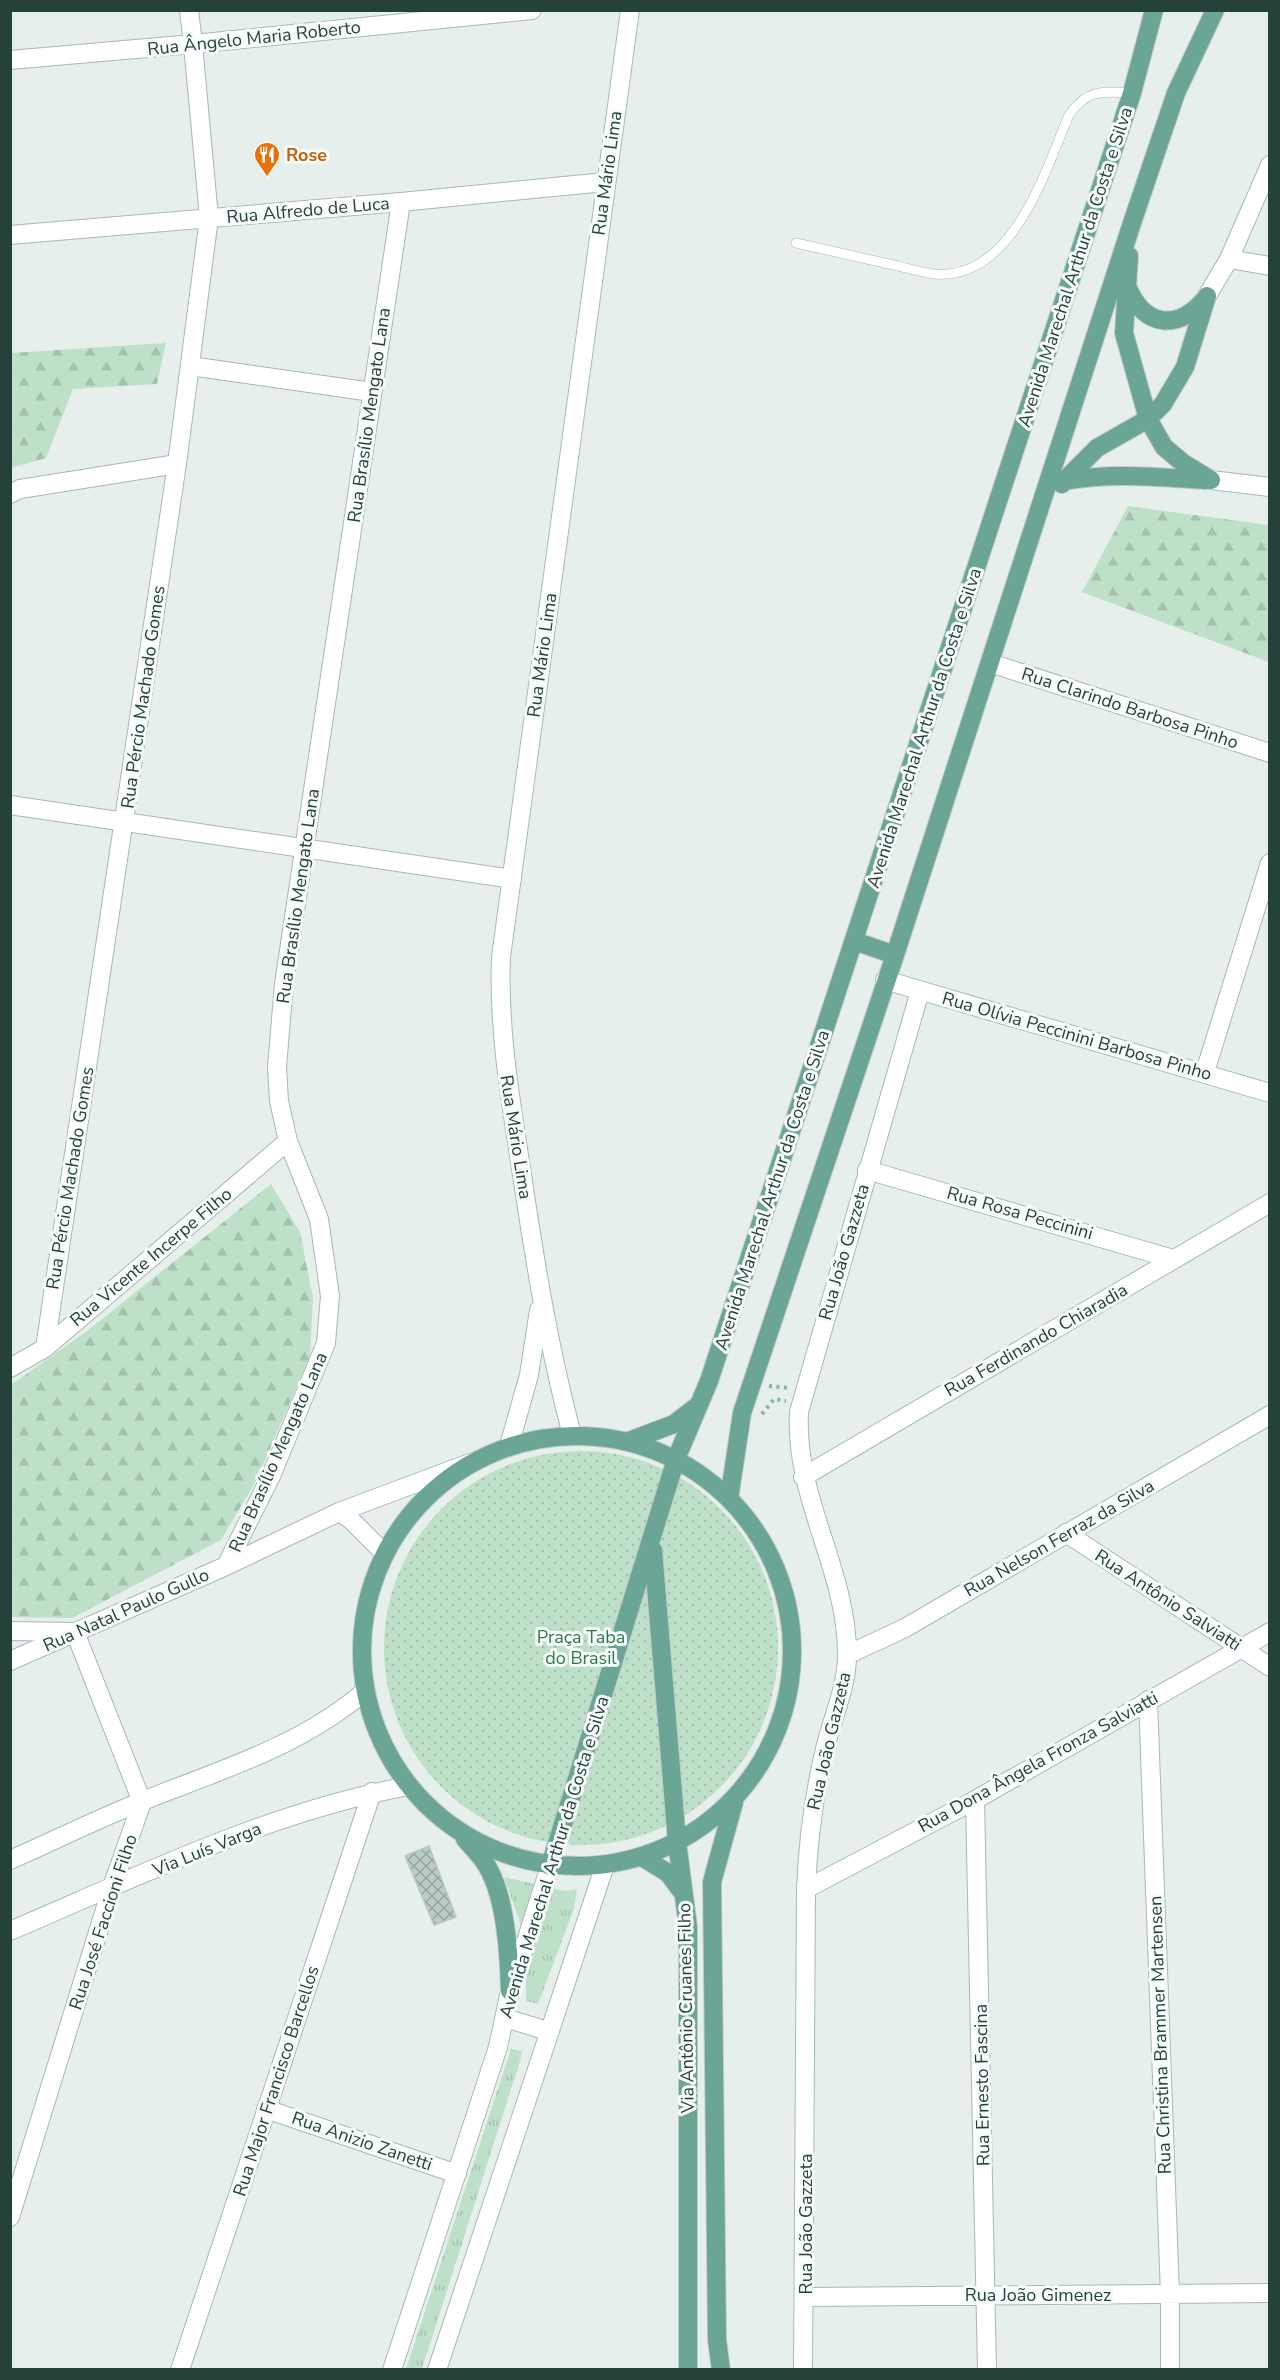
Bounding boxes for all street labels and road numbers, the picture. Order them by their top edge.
street label: Rua Ângelo Maria Roberto [146,15,362,61]
street label: Avenida Marechal Arthur da Costa e Silva [1012,104,1138,430]
street label: Rua Mário Lima [586,109,628,237]
street label: Rua Alfredo de Luca [225,191,391,229]
street label: Rua Brasílio Mengato Lana [342,306,396,524]
street label: Avenida Marechal Arthur da Costa e Silva [861,565,987,891]
street label: Rua Pércio Machado Gomes [115,584,171,810]
street label: Rua Mário Lima [521,591,563,719]
street label: Rua Clarindo Barbosa Pinho [1018,662,1242,754]
street label: Rua Brasílio Mengato Lana [271,787,325,1005]
street label: Rua Olívia Peccinini Barbosa Pinho [939,986,1215,1086]
street label: Avenida Marechal Arthur da Costa e Silva [709,1027,835,1353]
street label: Rua Pércio Machado Gomes [41,1065,99,1291]
street label: Rua Mário Lima [494,1073,538,1201]
street label: Rua João Gazzeta [813,1181,875,1323]
street label: Rua Rosa Peccinini [944,1181,1096,1245]
street label: Rua Vicente Incerpe Filho [65,1182,237,1332]
street label: Rua Ferdinando Chiaradia [940,1278,1132,1402]
street label: Rua Brasílio Mengato Lana [223,1348,333,1556]
street label: Rua Nelson Ferraz da Silva [959,1474,1159,1602]
street label: Rua Antônio Salviatti [1090,1544,1246,1656]
street label: Rua Natal Paulo Gullo [39,1563,213,1657]
street label: Rua João Gazzeta [801,1670,857,1812]
street label: Rua Dona Ângela Fronza Salviatti [914,1686,1162,1838]
street label: Avenida Marechal Arthur da Costa e Silva [493,1693,615,2021]
street label: Via Luís Varga [148,1816,265,1882]
street label: Rua José Faccioni Filho [63,1831,143,2013]
street label: Rua Christina Brammer Martensen [1143,1895,1177,2175]
street label: Via Antônio Cruanes Filho [672,1903,700,2114]
street label: Rua Major Francisco Barcellos [227,1963,325,2199]
street label: Rua Ernesto Fascina [969,2004,995,2166]
street label: Rua Anizio Zanetti [288,2106,436,2176]
street label: Rua João Gazzeta [794,2154,818,2294]
street label: Rua João Gimenez [965,2283,1111,2307]

